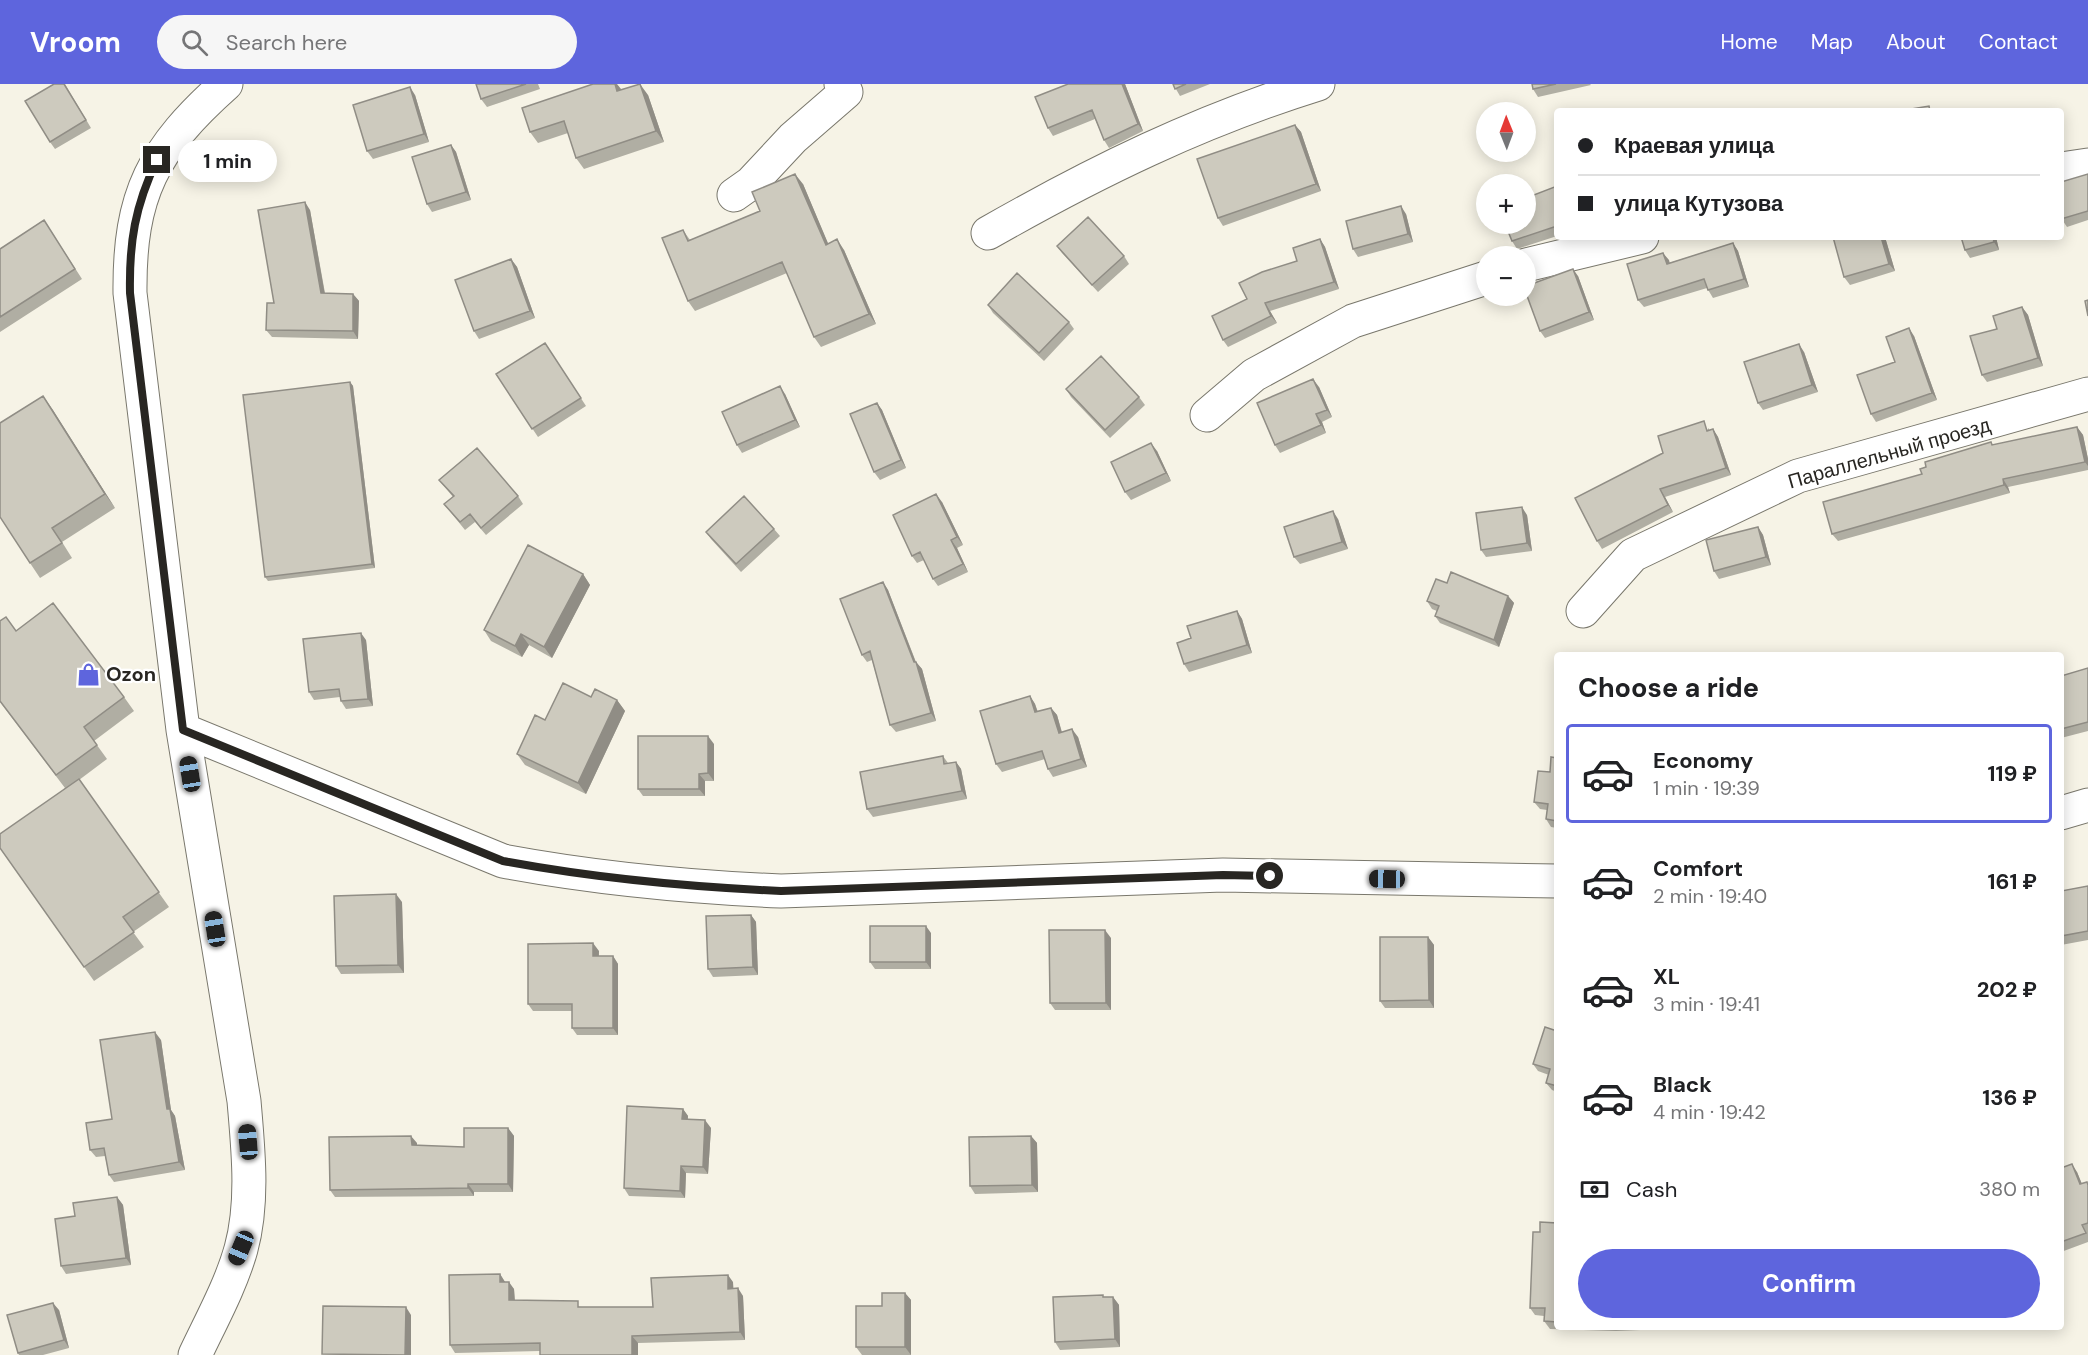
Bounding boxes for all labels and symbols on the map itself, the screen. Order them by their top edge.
north arrow [1476,102,1536,162]
callout: 1 min [178,139,277,181]
route end [143,146,170,173]
street label: Параллельный проезд [1785,412,1994,494]
shop icon: Ozon [75,661,101,687]
place label: Ozon [106,661,156,687]
car [178,755,202,793]
route start [1256,862,1283,889]
car [1369,870,1405,888]
car [203,910,227,948]
car [237,1123,259,1161]
car [226,1228,256,1268]

